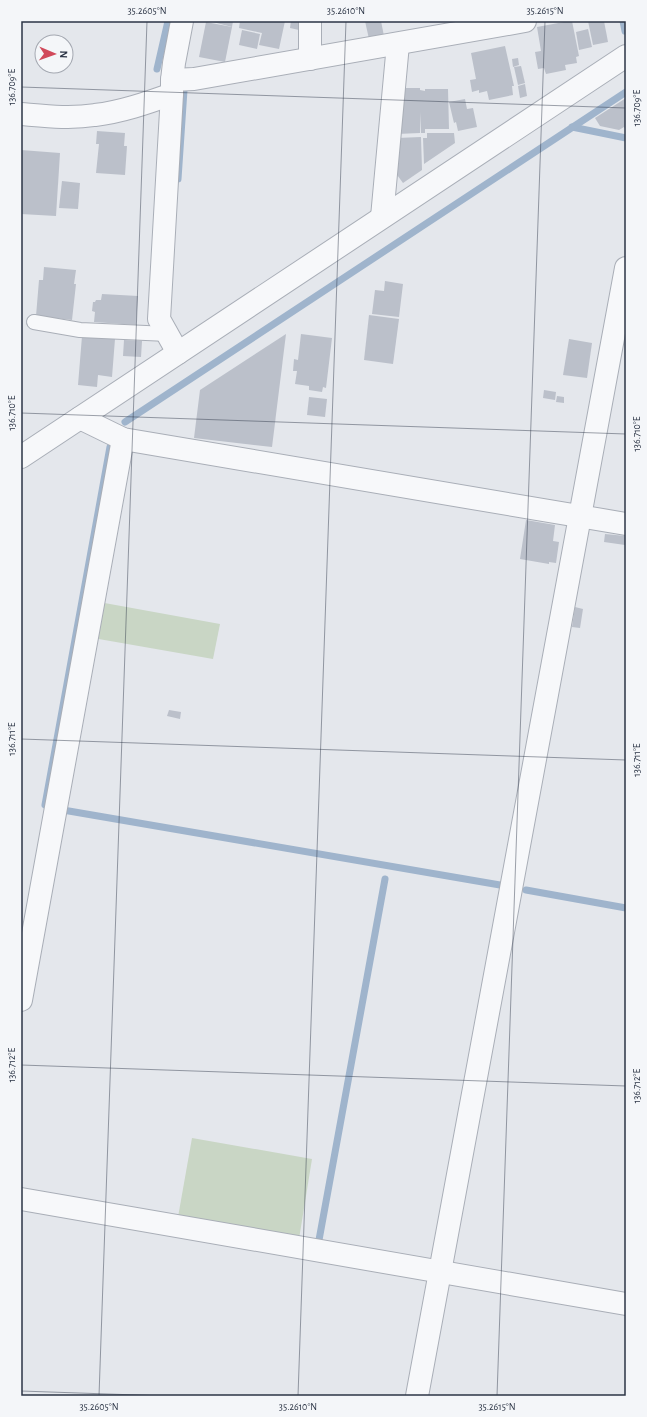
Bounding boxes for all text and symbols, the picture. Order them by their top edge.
text: 35.2605°N [127,6,167,16]
text: 35.2610°N [327,6,365,16]
text: 35.2615°N [526,6,564,16]
north arrow [34,34,74,74]
text: N [58,50,69,58]
text: 136.709°E [7,69,17,105]
text: 136.709°E [632,90,642,126]
text: 136.710°E [7,395,17,431]
text: 136.710°E [632,416,642,452]
text: 136.711°E [7,722,17,756]
text: 136.711°E [632,743,642,777]
text: 136.712°E [7,1048,17,1082]
text: 136.712°E [632,1069,642,1103]
text: 35.2605°N [79,1402,119,1412]
text: 35.2610°N [279,1402,317,1412]
text: 35.2615°N [478,1402,516,1412]

